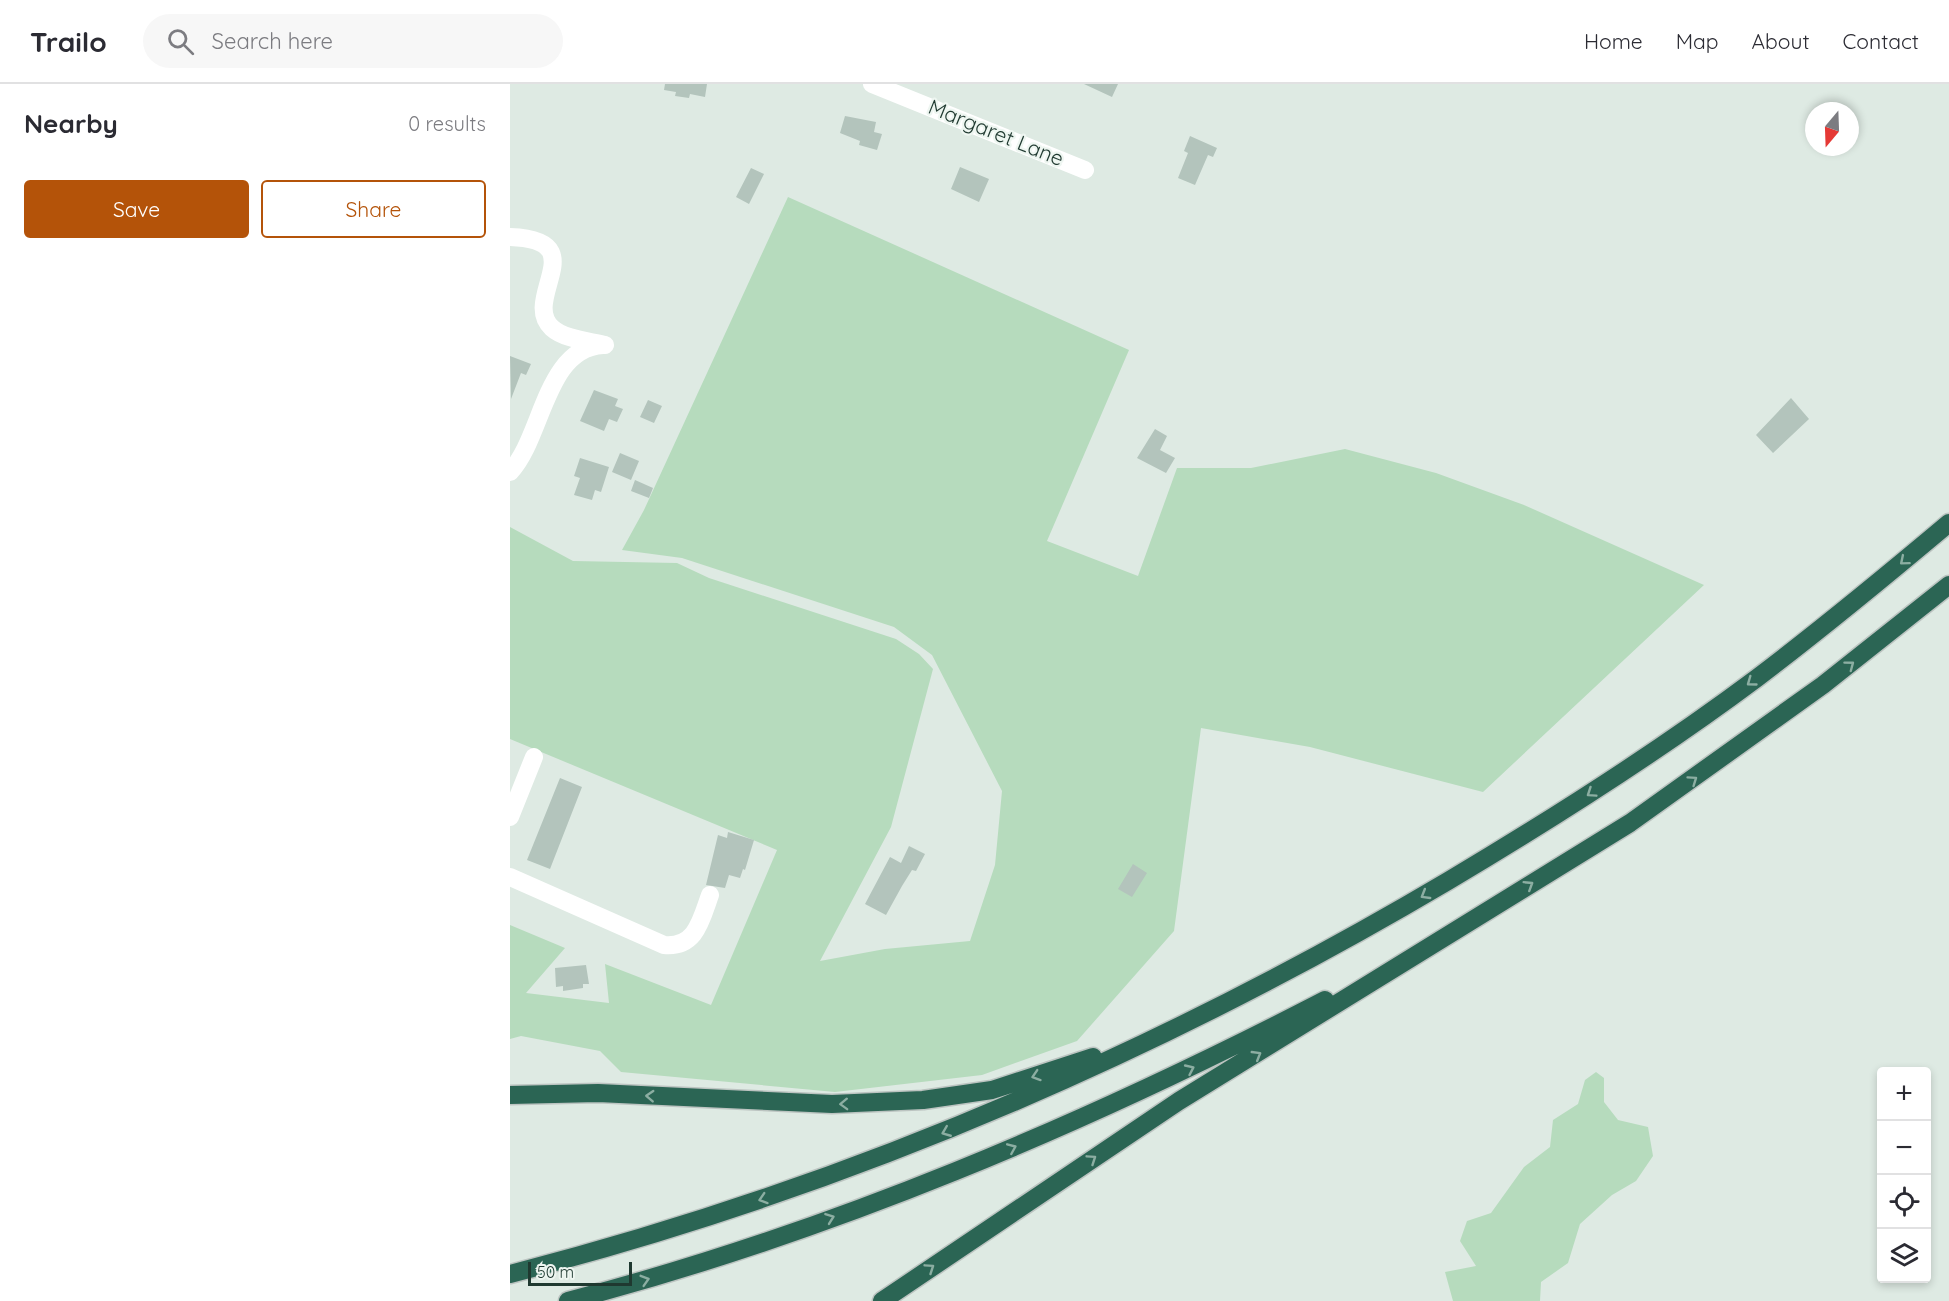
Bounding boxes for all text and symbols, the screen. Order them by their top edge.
search box [143,14,563,68]
text: Trailo [30,24,107,59]
icon: search [164,25,197,58]
text: Search here [212,27,333,55]
text: Home [1584,28,1643,54]
text: Map [1676,28,1719,54]
text: About [1752,28,1810,54]
text: Contact [1843,28,1919,54]
street label: Margaret Lane [925,93,1068,171]
north arrow [1805,102,1859,156]
text: Nearby [24,107,118,140]
text: 0 results [408,111,486,136]
button: Save [24,180,249,238]
button: Share [261,180,486,238]
one-way arrow [1900,553,1911,564]
one-way arrow [1843,661,1854,672]
one-way arrow [1747,674,1758,685]
one-way arrow [1686,776,1697,787]
one-way arrow [1587,786,1598,797]
one-way arrow [1523,881,1533,893]
one-way arrow [1421,887,1431,899]
one-way arrow [1251,1050,1261,1062]
one-way arrow [1183,1064,1194,1076]
map controls [1877,1067,1931,1283]
button: + [1877,1067,1931,1121]
one-way arrow [1031,1069,1042,1082]
one-way arrow [645,1089,654,1102]
one-way arrow [840,1097,849,1110]
button: − [1877,1121,1931,1175]
one-way arrow [941,1125,952,1137]
one-way arrow [1005,1144,1016,1156]
one-way arrow [1085,1155,1096,1166]
button: locate [1877,1175,1931,1229]
one-way arrow [758,1191,769,1204]
one-way arrow [824,1213,835,1226]
button: layers [1877,1229,1931,1283]
scale bar [528,1259,632,1286]
text: 50 m [537,1262,574,1282]
one-way arrow [924,1264,935,1275]
one-way arrow [639,1274,650,1287]

